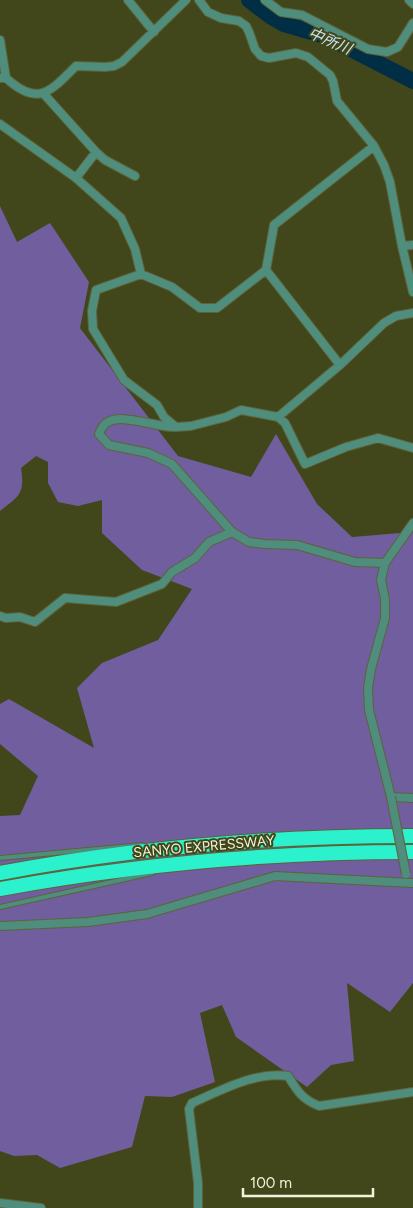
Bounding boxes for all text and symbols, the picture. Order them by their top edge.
water label: 中所川 [306,24,356,59]
street label: SANYO EXPRESSWAY [133,832,276,861]
scale bar [243,1166,373,1198]
text: 100 m [250,1174,292,1192]

